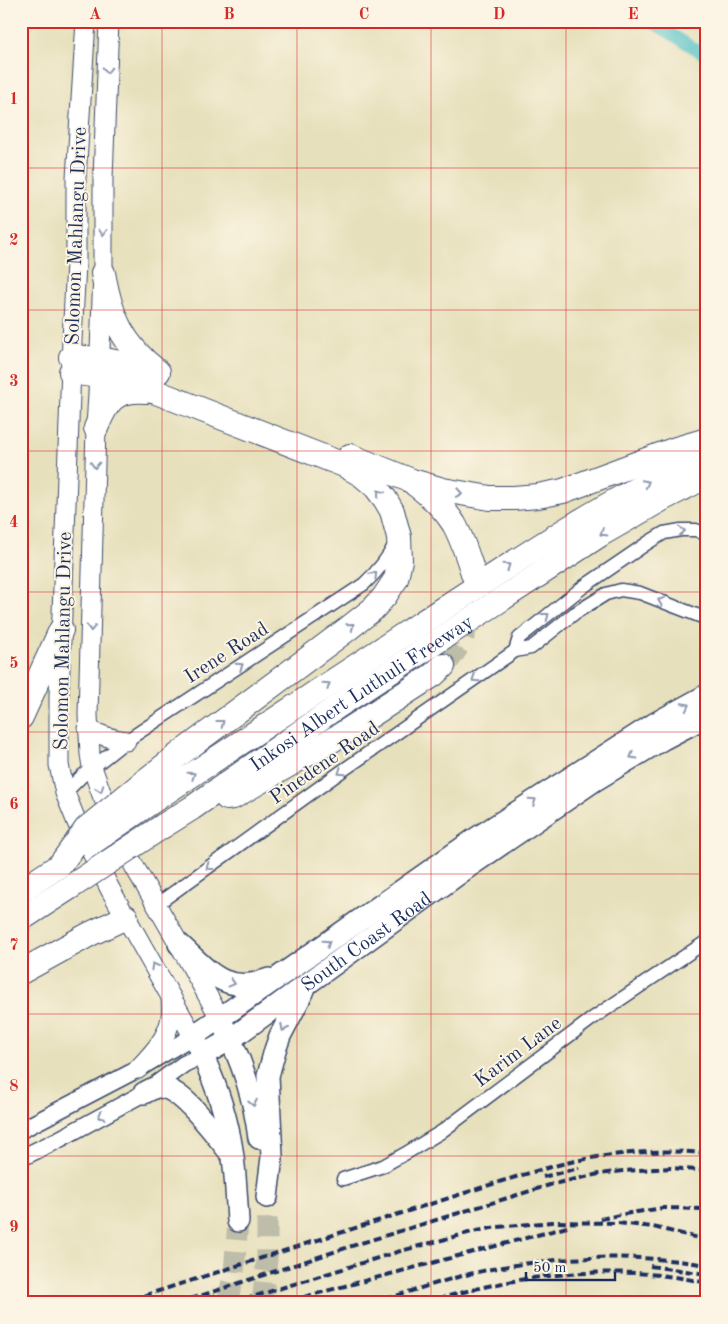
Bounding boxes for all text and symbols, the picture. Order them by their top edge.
text: A [89,7,101,23]
text: B [223,7,235,23]
text: C [359,7,369,23]
text: D [493,7,505,23]
text: E [627,7,639,23]
one-way arrow [102,66,112,74]
text: 1 [9,92,19,108]
street label: Solomon Mahlangu Drive [63,127,91,346]
one-way arrow [98,229,108,237]
text: 2 [9,233,19,249]
text: 3 [9,374,19,390]
one-way arrow [90,462,100,470]
one-way arrow [641,479,650,489]
one-way arrow [455,487,464,497]
one-way arrow [378,490,386,499]
text: 4 [9,515,19,531]
one-way arrow [678,525,686,536]
one-way arrow [599,527,608,537]
street label: Solomon Mahlangu Drive [52,532,76,750]
one-way arrow [501,563,510,572]
one-way arrow [368,571,377,580]
one-way arrow [657,597,666,608]
street label: Inkosi Albert Luthuli Freeway [247,612,478,776]
one-way arrow [540,614,549,622]
street label: Irene Road [182,619,273,688]
one-way arrow [346,623,355,632]
one-way arrow [85,624,96,632]
text: 5 [9,656,19,672]
one-way arrow [234,662,243,672]
one-way arrow [471,673,481,682]
one-way arrow [322,682,331,691]
one-way arrow [681,702,690,712]
street label: Pinedene Road [267,719,384,809]
one-way arrow [215,721,224,729]
one-way arrow [630,750,639,760]
one-way arrow [337,766,347,775]
one-way arrow [187,771,196,781]
one-way arrow [94,784,104,792]
text: 6 [9,797,19,813]
one-way arrow [528,798,537,807]
one-way arrow [205,861,215,870]
street label: South Coast Road [298,889,436,996]
text: 7 [9,938,19,954]
one-way arrow [322,940,331,949]
one-way arrow [150,963,160,972]
one-way arrow [227,977,236,987]
street label: Karim Lane [471,1014,566,1092]
one-way arrow [280,1023,290,1032]
text: 8 [9,1079,19,1095]
one-way arrow [248,1099,258,1108]
one-way arrow [97,1110,106,1120]
text: 9 [9,1220,19,1236]
scale bar [526,1249,614,1281]
text: 50 m [533,1261,567,1276]

